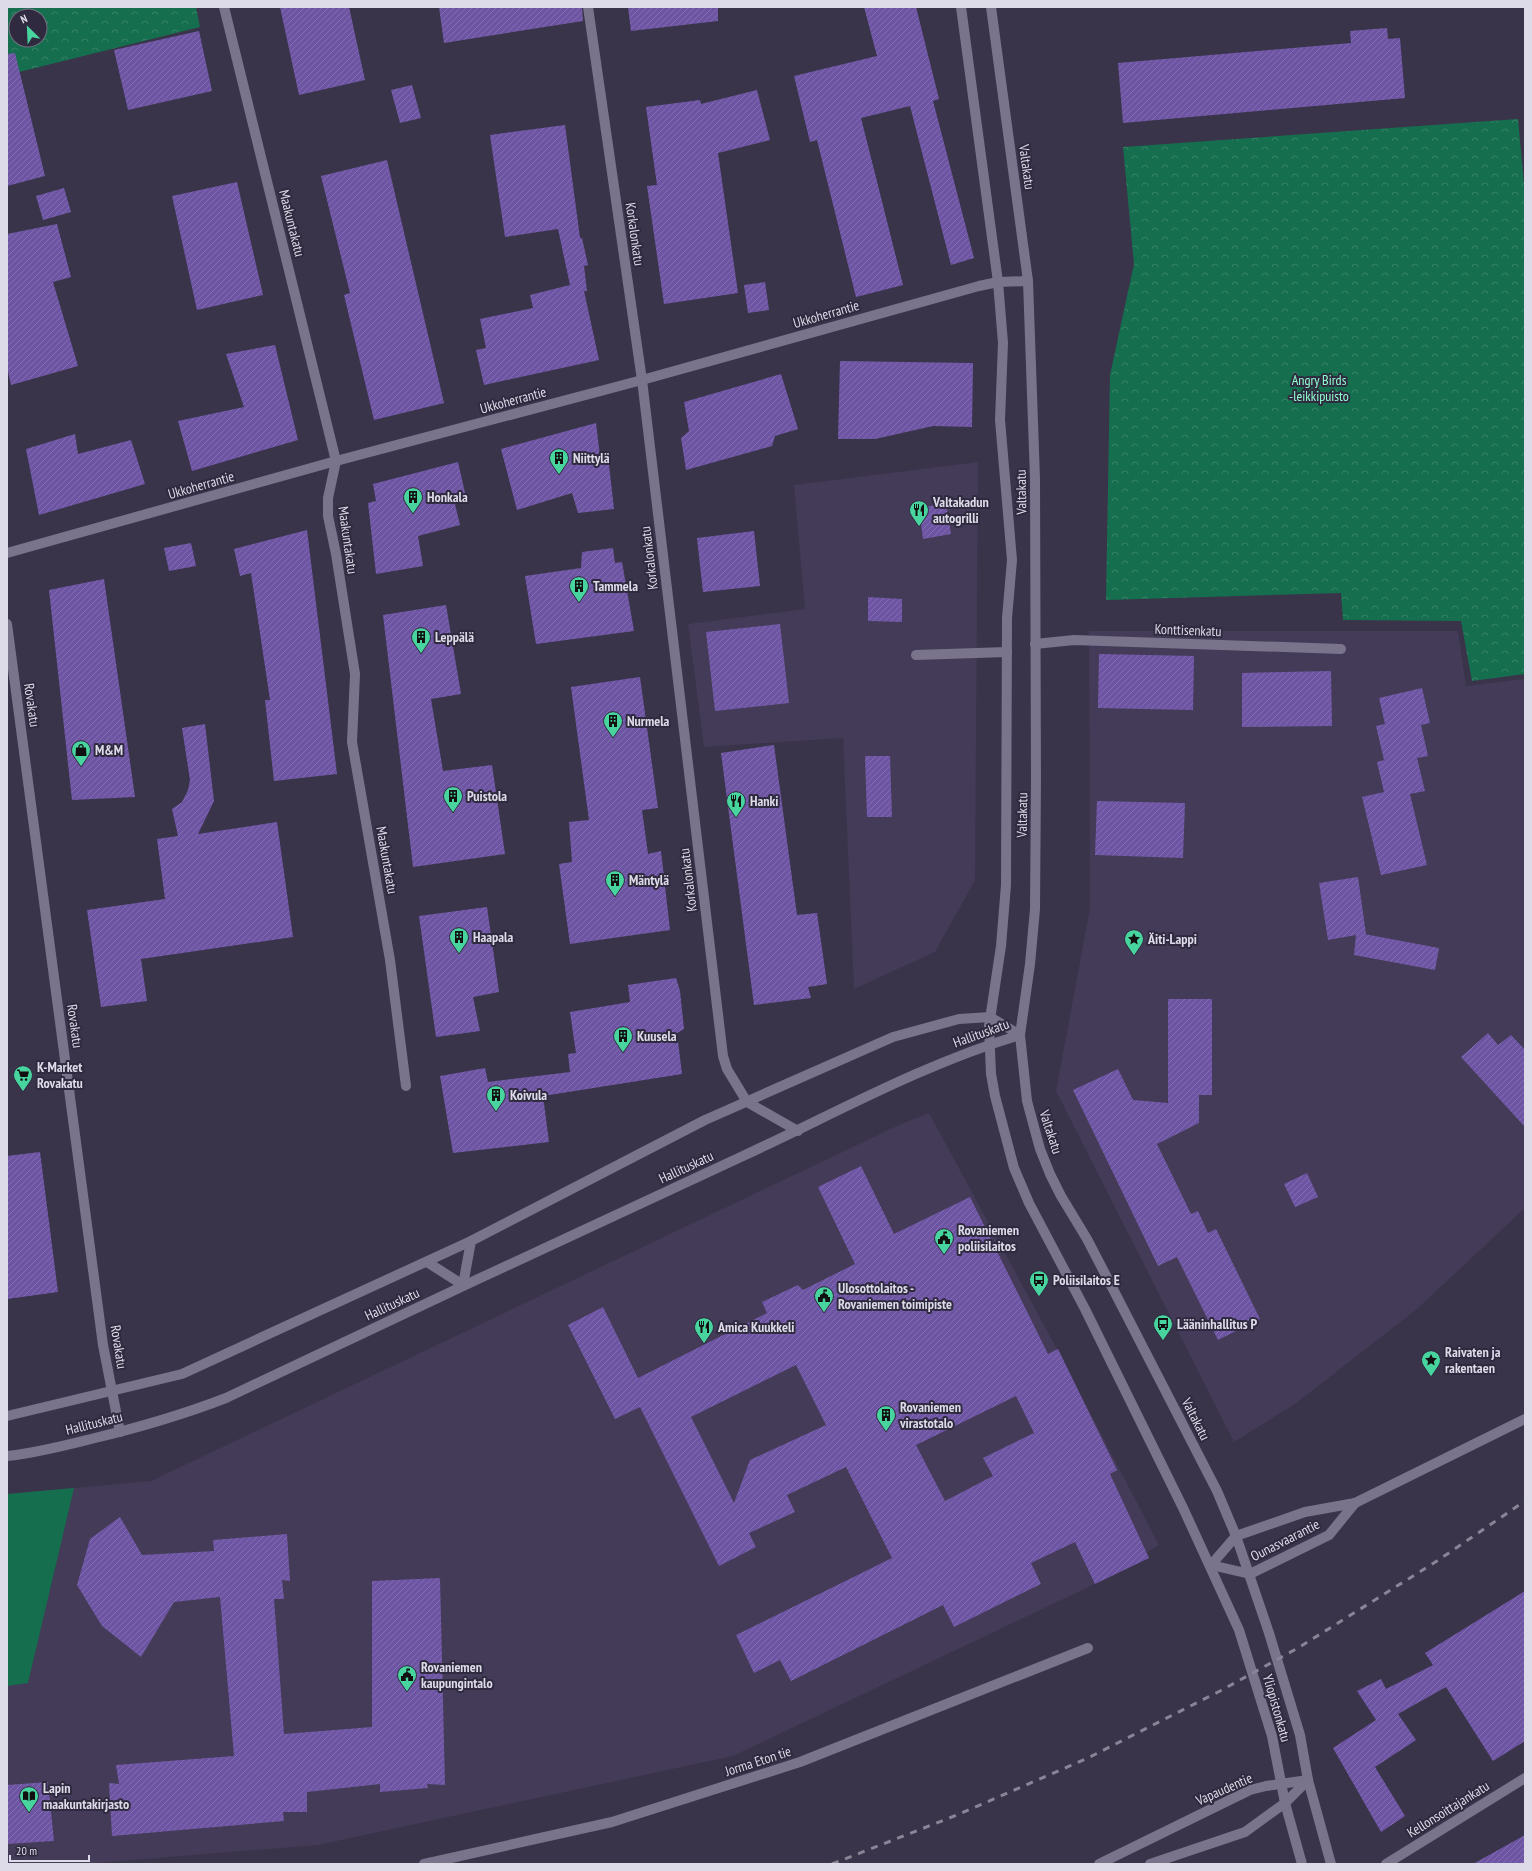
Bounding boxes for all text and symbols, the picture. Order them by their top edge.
north arrow [8,8,48,48]
text: N [18,11,30,26]
street label: Valtakatu [1015,142,1039,191]
street label: Maakuntakatu [275,188,309,258]
street label: Korkalonkatu [622,201,648,267]
street label: Ukkoherrantie [791,296,861,332]
park label: Angry Birds -leikkipuisto [1289,371,1349,405]
street label: Ukkoherrantie [478,382,548,418]
building icon: Niittylä [548,447,570,475]
place label: Niittylä [573,449,610,467]
street label: Ukkoherrantie [166,467,236,503]
street label: Valtakatu [1012,469,1030,516]
building icon: Honkala [402,486,424,514]
place label: Honkala [427,488,468,506]
place label: Valtakadun autogrilli [932,493,989,527]
restaurant icon: Valtakadun autogrilli [908,499,930,527]
street label: Maakuntakatu [334,505,362,575]
street label: Korkalonkatu [636,525,662,591]
building icon: Tammela [568,575,590,603]
place label: Tammela [593,577,638,595]
street label: Konttisenkatu [1154,620,1222,640]
building icon: Leppälä [410,626,432,654]
place label: Leppälä [435,628,474,646]
street label: Rovakatu [20,682,44,728]
building icon: Nurmela [602,710,624,738]
place label: Nurmela [627,712,670,730]
shop icon: M&M [70,739,92,767]
place label: M&M [95,741,123,759]
building icon: Puistola [442,785,464,813]
place label: Puistola [467,787,507,805]
restaurant icon: Hanki [725,790,747,818]
place label: Hanki [750,792,778,810]
street label: Valtakatu [1013,792,1031,839]
street label: Maakuntakatu [372,825,402,895]
street label: Korkalonkatu [675,847,701,913]
building icon: Mäntylä [604,869,626,897]
place label: Mäntylä [629,871,669,889]
building icon: Haapala [448,926,470,954]
place label: Haapala [473,928,513,946]
place icon: Äiti-Lappi [1123,928,1145,956]
place label: Äiti-Lappi [1147,930,1197,948]
street label: Rovakatu [63,1003,87,1049]
street label: Hallituskatu [951,1015,1011,1051]
building icon: Kuusela [612,1025,634,1053]
place label: Kuusela [637,1027,677,1045]
place label: K-Market Rovakatu [37,1058,83,1092]
supermarket icon: K-Market Rovakatu [12,1064,34,1092]
building icon: Koivula [485,1084,507,1112]
place label: Koivula [510,1086,547,1104]
street label: Valtakatu [1035,1107,1067,1156]
street label: Hallituskatu [656,1147,716,1187]
place label: Rovaniemen poliisilaitos [958,1221,1019,1255]
public building icon: Rovaniemen poliisilaitos [933,1227,955,1255]
bus stop icon: Poliisilaitos E [1028,1269,1050,1297]
place label: Poliisilaitos E [1053,1271,1120,1289]
place label: Ulosottolaitos - Rovaniemen toimipiste [838,1279,952,1313]
street label: Hallituskatu [362,1284,422,1324]
public building icon: Ulosottolaitos - Rovaniemen toimipiste [813,1285,835,1313]
bus stop icon: Lääninhallitus P [1152,1313,1174,1341]
place label: Lääninhallitus P [1177,1315,1257,1333]
restaurant icon: Amica Kuukkeli [693,1316,715,1344]
place label: Amica Kuukkeli [717,1318,795,1336]
street label: Rovakatu [107,1324,131,1370]
place label: Raivaten ja rakentaen [1445,1343,1501,1377]
place icon: Raivaten ja rakentaen [1420,1349,1442,1377]
street label: Valtakatu [1177,1394,1214,1443]
place label: Rovaniemen virastotalo [899,1398,961,1432]
building icon: Rovaniemen virastotalo [875,1404,897,1432]
street label: Hallituskatu [64,1407,124,1439]
street label: Ounasvaarantie [1247,1515,1323,1565]
place label: Rovaniemen kaupungintalo [421,1658,493,1692]
public building icon: Rovaniemen kaupungintalo [396,1664,418,1692]
street label: Yliopistonkatu [1259,1672,1295,1744]
street label: Jorma Eton tie [722,1742,794,1780]
street label: Vapaudentie [1192,1769,1255,1810]
street label: Kellonsoittajankatu [1403,1777,1493,1841]
place label: Lapin maakuntakirjasto [43,1779,129,1813]
library icon: Lapin maakuntakirjasto [18,1785,40,1813]
scale bar [10,1837,89,1863]
text: 20 m [16,1843,37,1858]

